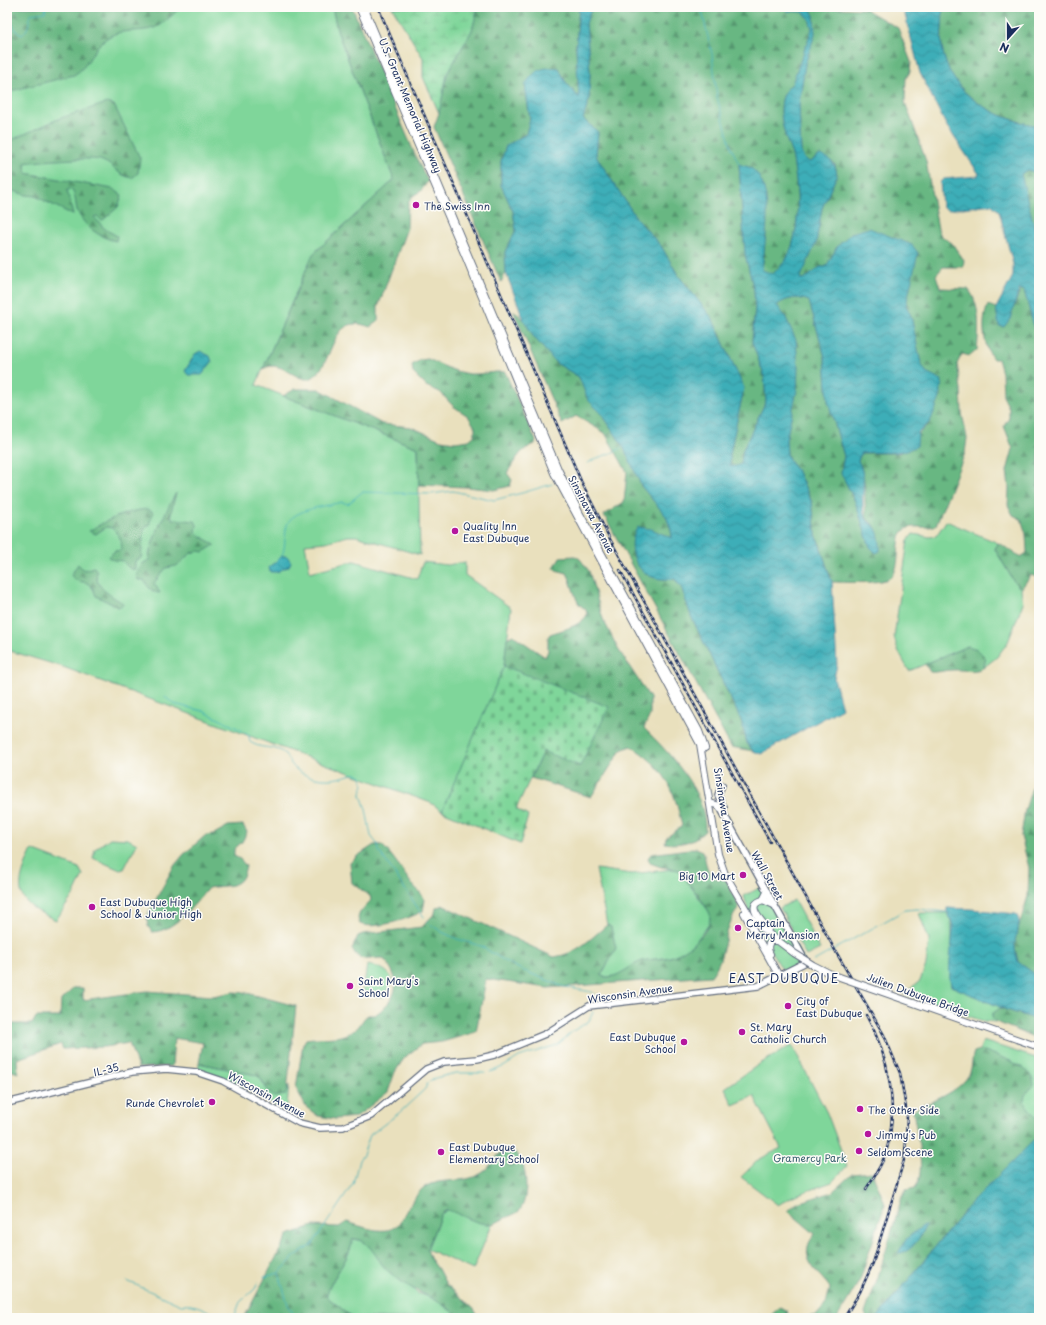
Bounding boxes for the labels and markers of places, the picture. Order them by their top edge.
place label: The Swiss Inn [424,198,490,213]
marker: The Swiss Inn [411,200,421,210]
place label: Quality Inn East Dubuque [463,518,530,545]
marker: Quality Inn East Dubuque [450,526,460,536]
place label: Big 10 Mart [679,868,735,883]
marker: Big 10 Mart [738,870,748,880]
place label: East Dubuque High School & Junior High [100,894,202,921]
marker: East Dubuque High School & Junior High [87,902,97,912]
place label: Captain Merry Mansion [746,915,819,942]
marker: Captain Merry Mansion [733,923,743,933]
place label: Saint Mary's School [358,973,419,1000]
marker: Saint Mary's School [345,981,355,991]
place label: City of East Dubuque [796,993,863,1020]
marker: City of East Dubuque [783,1001,793,1011]
place label: St. Mary Catholic Church [750,1019,827,1046]
marker: St. Mary Catholic Church [737,1027,747,1037]
place label: East Dubuque School [610,1029,677,1056]
marker: East Dubuque School [679,1037,689,1047]
place label: Runde Chevrolet [126,1095,204,1110]
marker: Runde Chevrolet [207,1097,217,1107]
place label: The Other Side [868,1102,939,1117]
marker: The Other Side [855,1104,865,1114]
place label: Jimmy's Pub [876,1127,936,1142]
marker: Jimmy's Pub [863,1129,873,1139]
place label: East Dubuque Elementary School [449,1139,539,1166]
place label: Seldom Scene [867,1144,933,1159]
marker: Seldom Scene [854,1146,864,1156]
marker: East Dubuque Elementary School [436,1147,446,1157]

